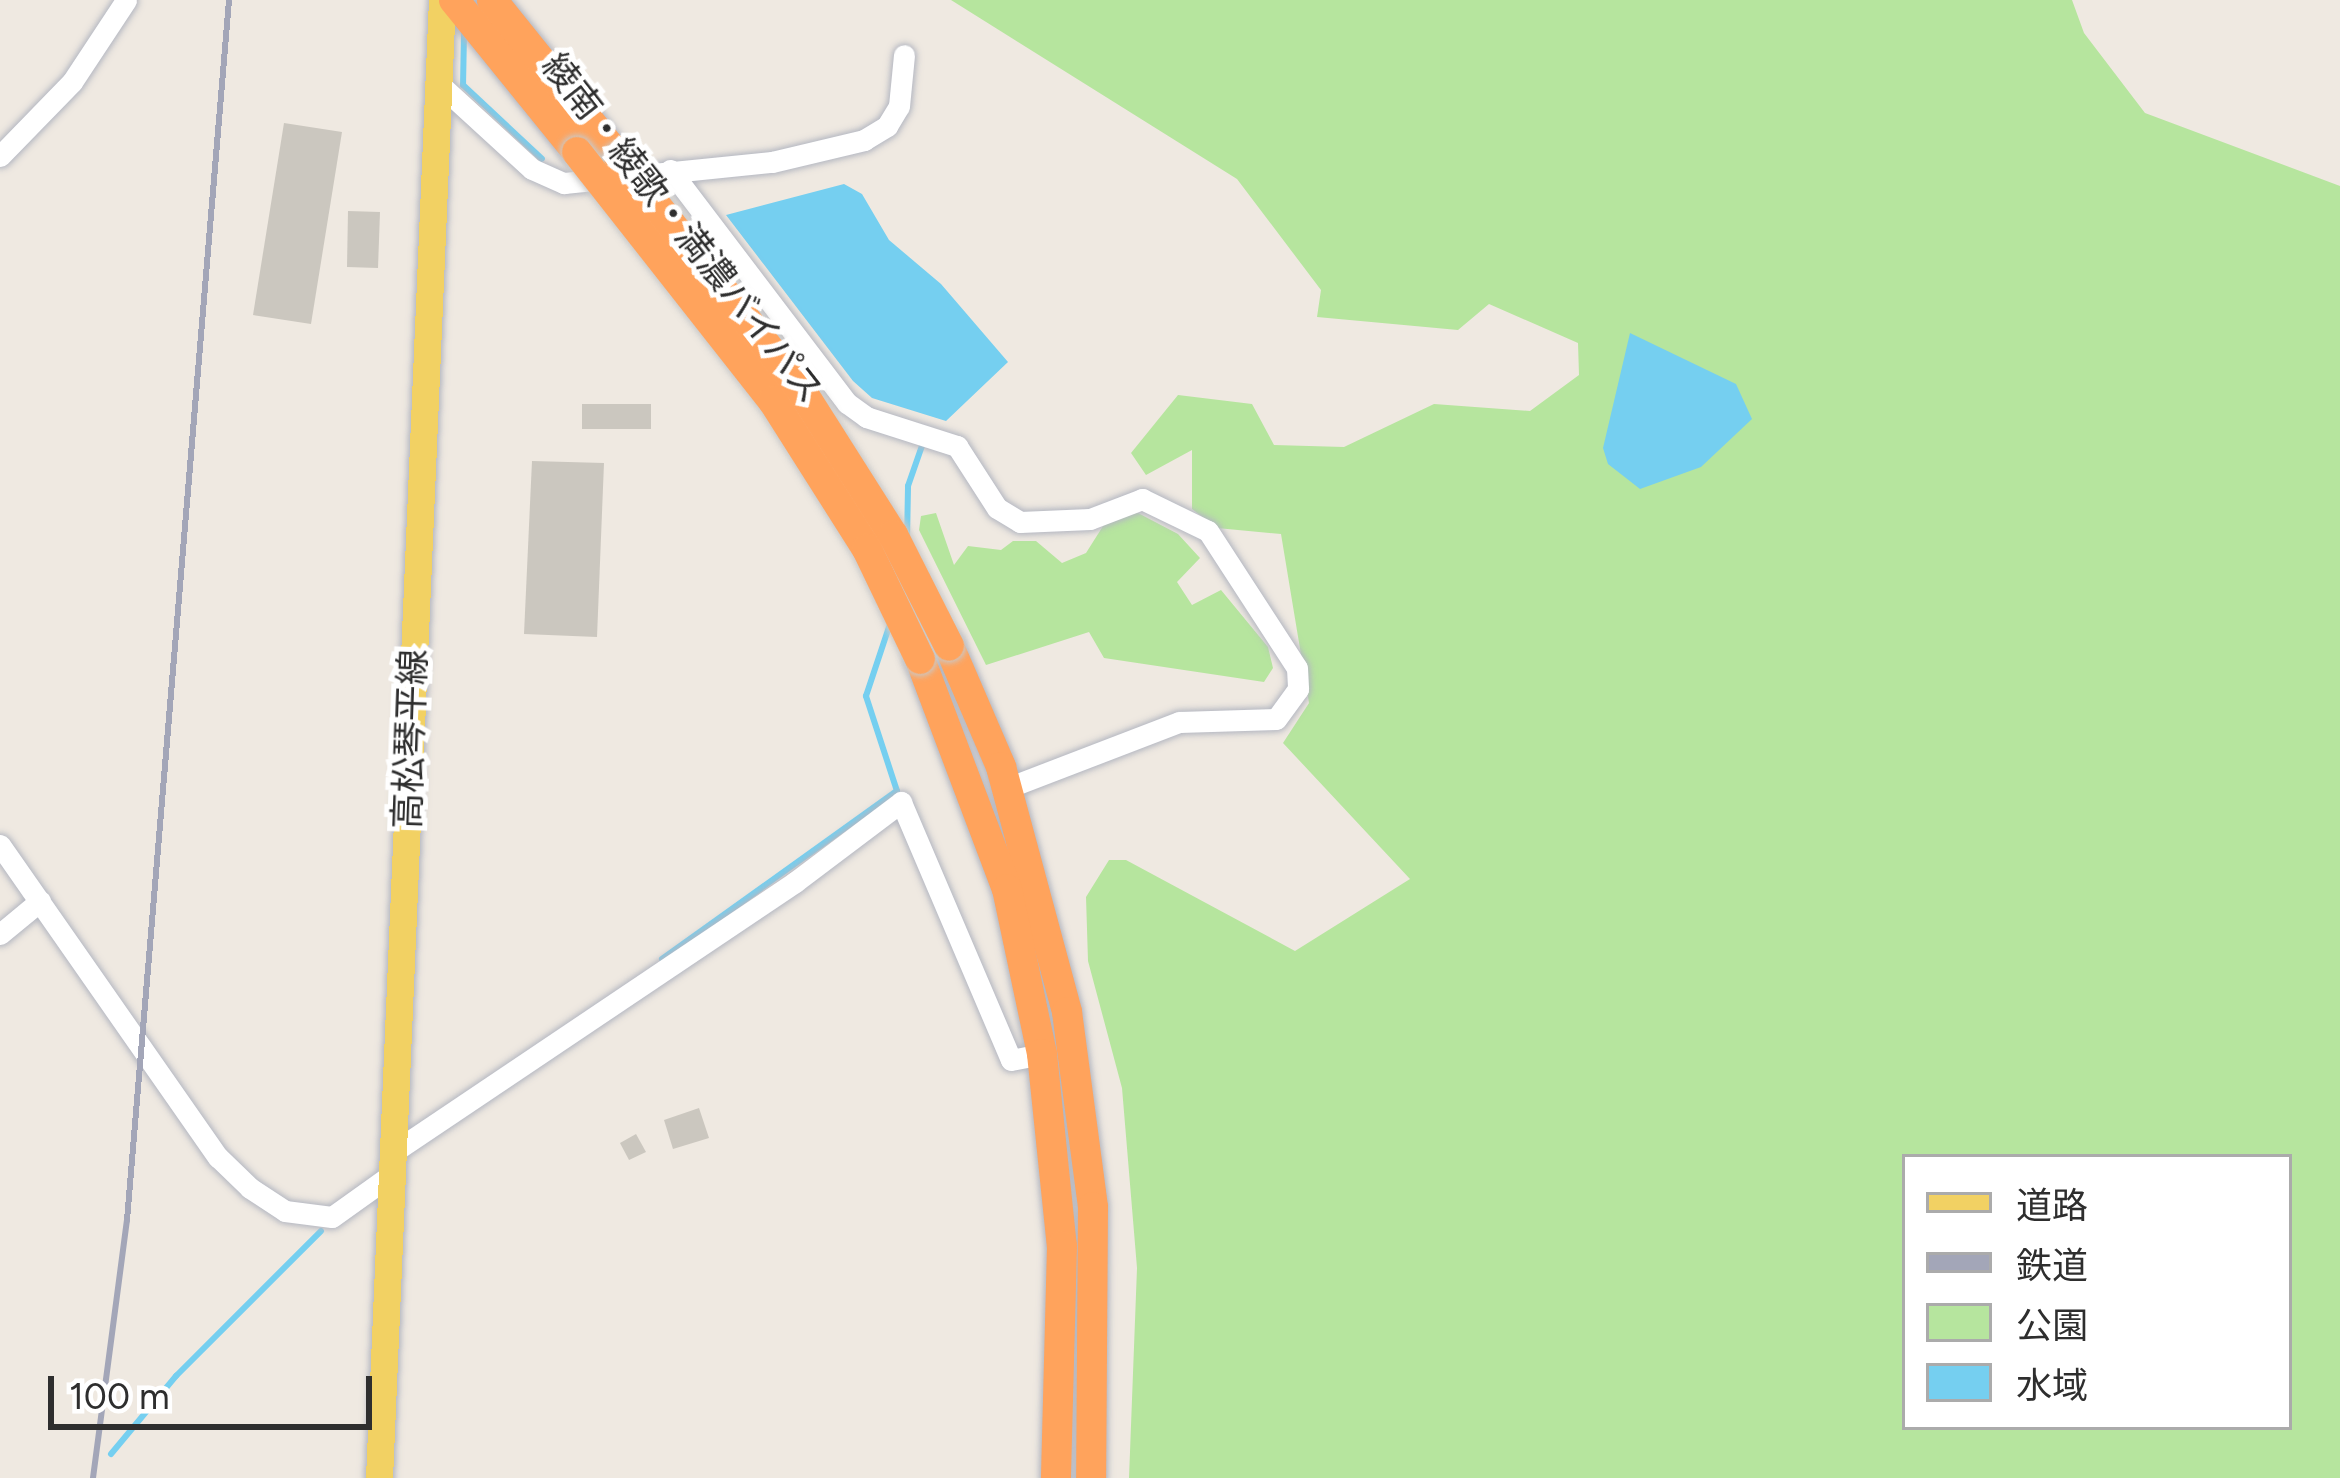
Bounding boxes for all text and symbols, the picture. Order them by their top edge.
street label: 綾南・綾歌・満濃バイパス [533,44,833,412]
street label: 高松琴平線 [385,648,435,830]
legend [1902,1154,2292,1430]
text: 道路 [2016,1184,2088,1227]
text: 鉄道 [2016,1244,2088,1287]
text: 公園 [2016,1304,2088,1347]
scale bar [54,1352,378,1426]
text: 水域 [2016,1364,2088,1407]
text: 100 m [69,1375,170,1418]

